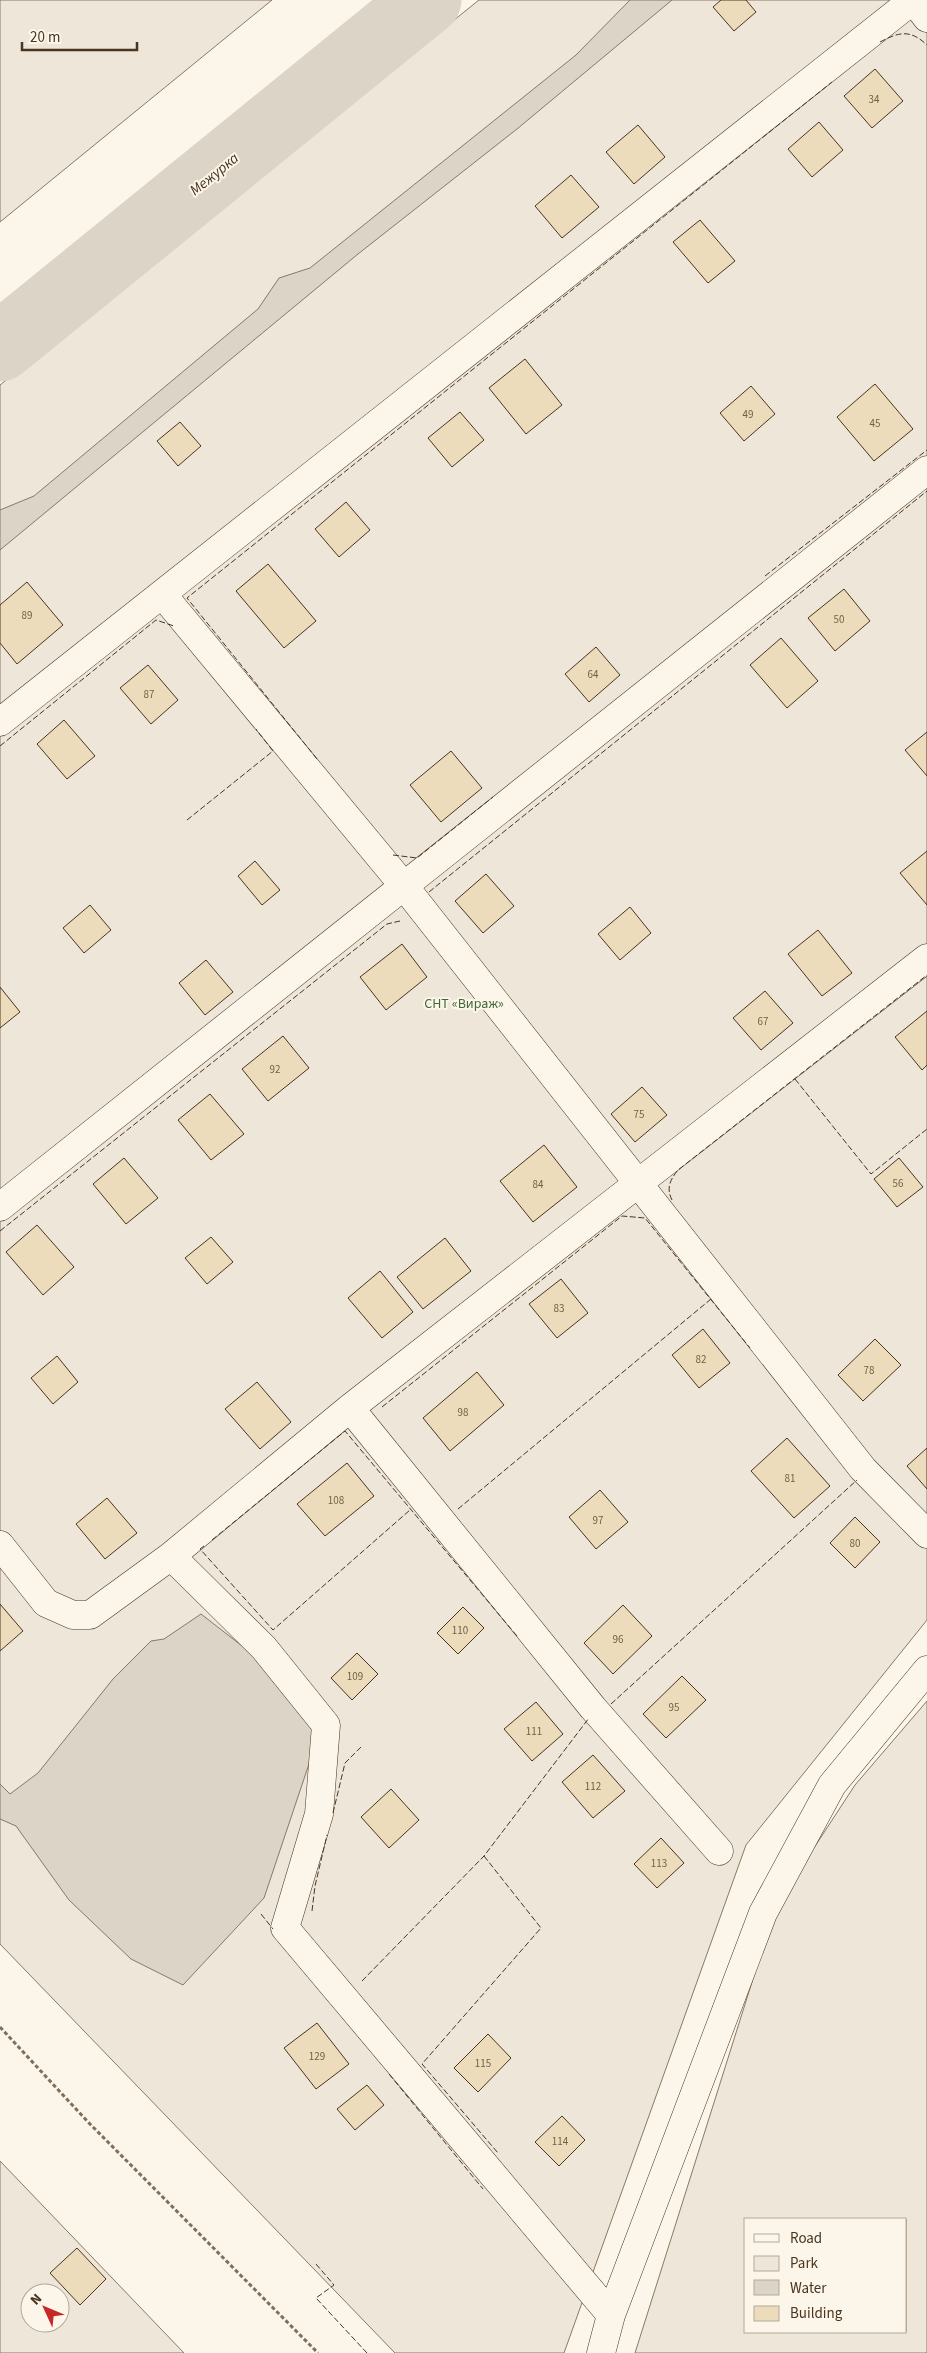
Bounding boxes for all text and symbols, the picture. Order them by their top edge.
scale bar [22,20,138,52]
text: 20 m [30,27,60,48]
house number: 34 [869,92,880,107]
water label: Межурка [185,148,243,201]
house number: 49 [743,407,753,422]
house number: 45 [870,416,880,431]
house number: 89 [22,608,32,623]
house number: 50 [834,612,844,627]
house number: 64 [588,667,599,682]
house number: 87 [144,687,154,702]
park label: СНТ «Вираж» [424,994,504,1014]
house number: 67 [758,1014,768,1029]
house number: 92 [270,1062,280,1077]
house number: 75 [634,1107,644,1122]
house number: 56 [893,1176,904,1191]
house number: 84 [533,1177,544,1192]
house number: 83 [554,1301,564,1316]
house number: 82 [696,1352,706,1367]
house number: 78 [864,1363,875,1378]
house number: 98 [458,1405,469,1420]
house number: 81 [785,1471,795,1486]
house number: 108 [328,1493,345,1508]
house number: 97 [593,1513,603,1528]
house number: 80 [850,1536,860,1551]
house number: 110 [452,1623,468,1638]
house number: 96 [613,1632,624,1647]
house number: 109 [347,1669,363,1684]
house number: 95 [669,1700,679,1715]
house number: 111 [526,1724,542,1739]
house number: 112 [585,1779,601,1794]
house number: 113 [651,1856,667,1871]
house number: 129 [309,2049,325,2064]
house number: 115 [475,2056,491,2071]
house number: 114 [552,2134,569,2149]
legend [744,2218,907,2333]
text: Road [790,2228,822,2249]
text: Park [790,2253,819,2274]
text: Water [790,2278,827,2299]
north arrow [20,2283,70,2333]
text: N [26,2289,47,2310]
text: Building [790,2303,843,2324]

